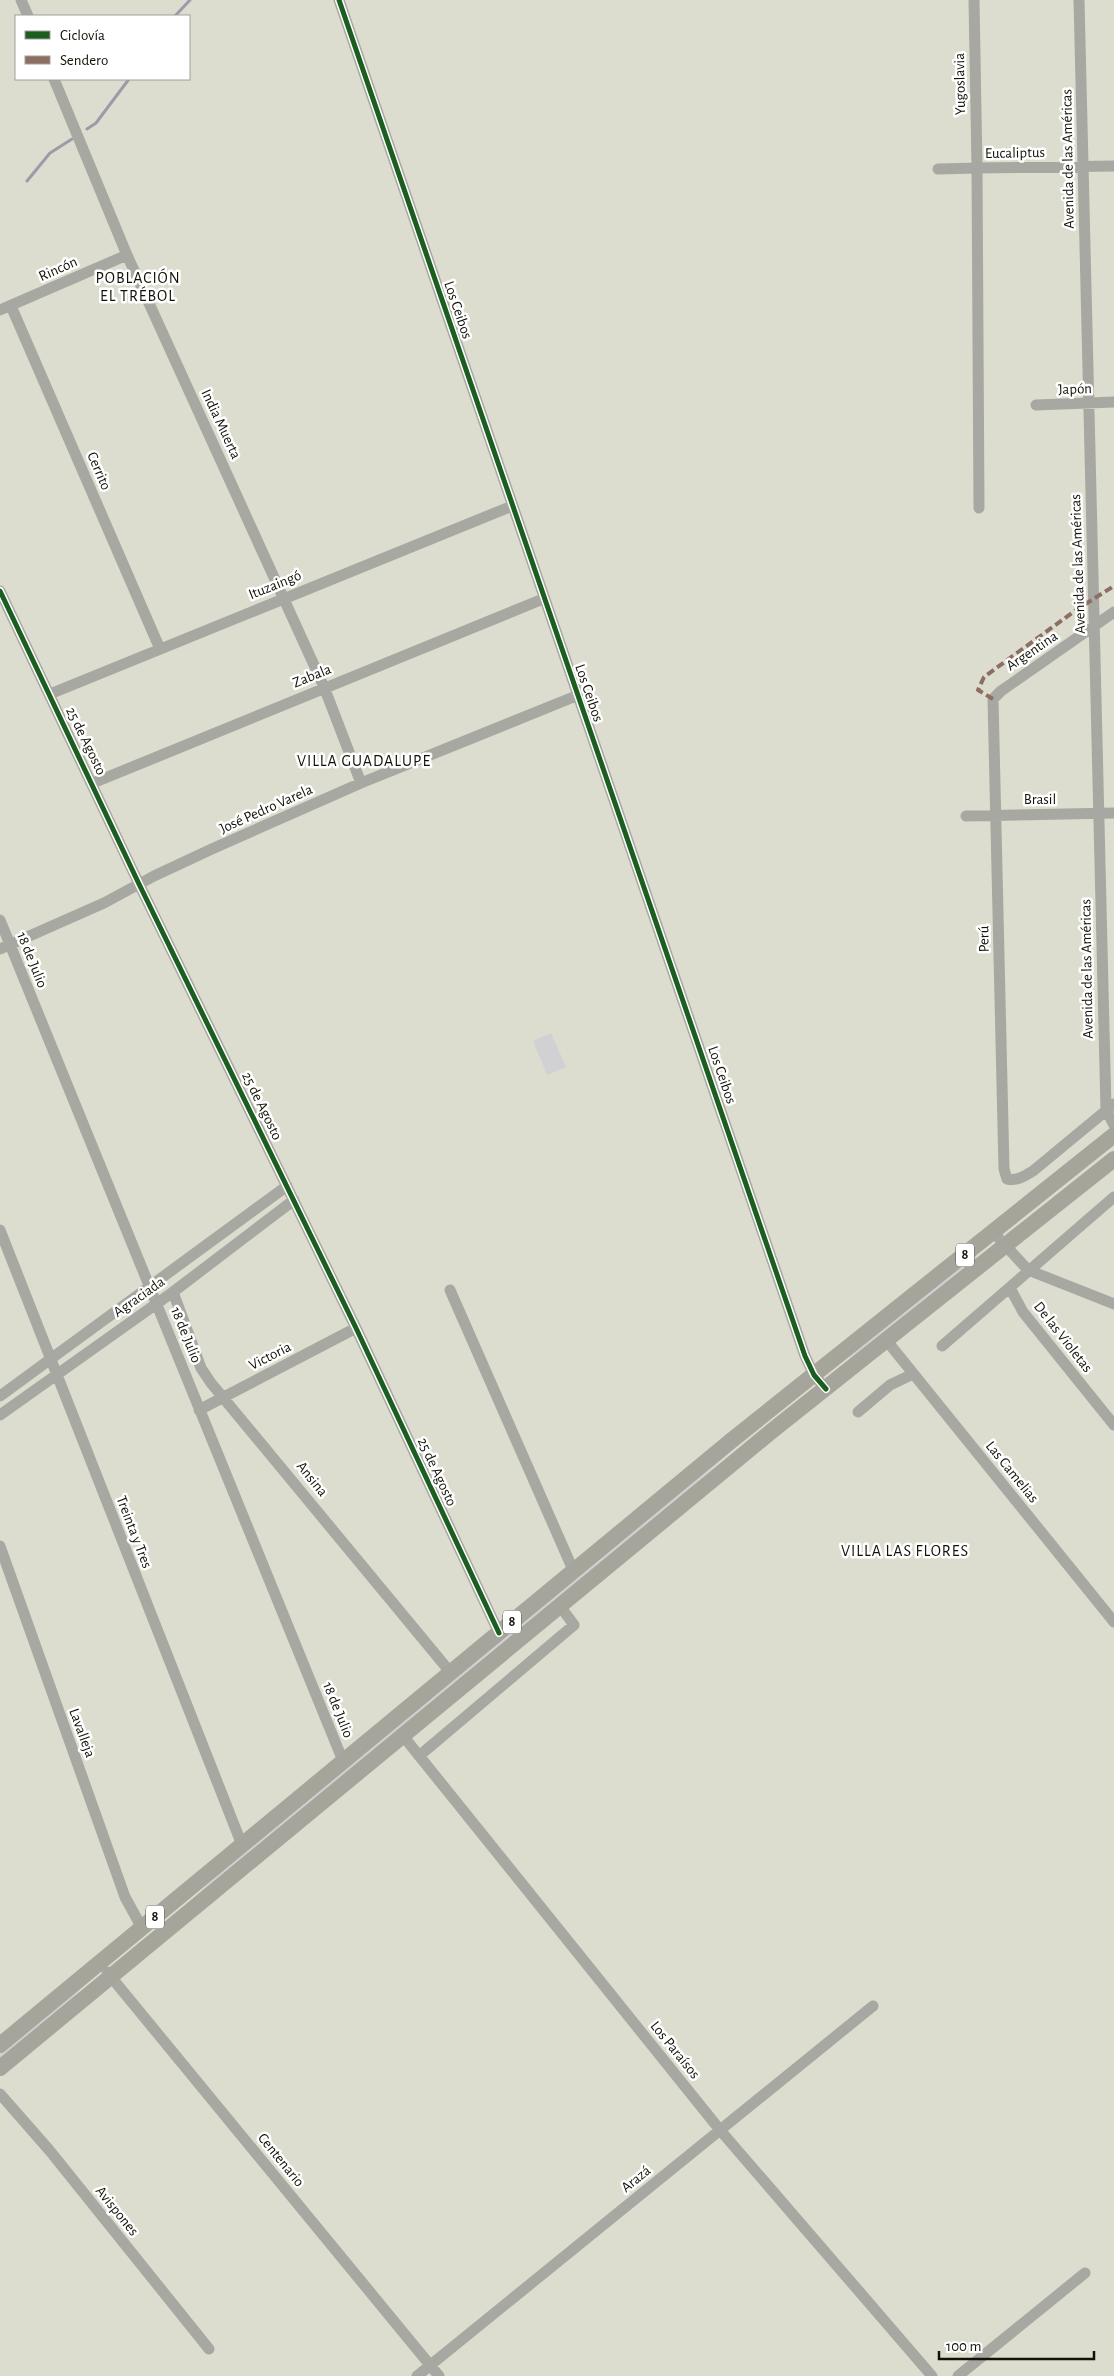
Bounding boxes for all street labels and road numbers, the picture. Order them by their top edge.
street label: Yugoslavia [952,53,968,115]
street label: Avenida de las Américas [1059,89,1077,229]
street label: Eucaliptus [985,145,1045,161]
street label: Rincón [36,254,80,284]
street label: Los Ceibos [441,279,475,341]
street label: Japón [1058,381,1092,397]
street label: India Muerta [198,387,244,461]
street label: Cerrito [84,450,114,492]
street label: Avenida de las Américas [1068,494,1088,634]
street label: Ituzaingó [246,568,304,602]
street label: Argentina [1004,628,1060,674]
street label: Zabala [291,662,333,690]
street label: Los Ceibos [572,662,606,724]
street label: 25 de Agosto [63,705,109,777]
street label: José Pedro Varela [217,782,315,836]
street label: Brasil [1024,792,1056,807]
street label: Avenida de las Américas [1078,899,1096,1039]
street label: Perú [976,925,992,952]
street label: 18 de Julio [14,930,50,990]
street label: Los Ceibos [705,1044,739,1106]
street label: 25 de Agosto [239,1070,285,1142]
road number: 8 [956,1244,974,1266]
street label: Agraciada [111,1274,167,1320]
street label: De las Violetas [1031,1299,1095,1375]
street label: 18 de Julio [168,1305,204,1365]
street label: Victoria [247,1339,294,1373]
street label: 25 de Agosto [415,1435,459,1509]
street label: Las Camelias [983,1438,1041,1506]
street label: Ansina [294,1459,330,1499]
street label: Treinta y Tres [113,1494,155,1570]
road number: 8 [503,1610,521,1634]
street label: 18 de Julio [320,1680,356,1740]
street label: Lavalleja [66,1706,98,1760]
road number: 8 [146,1905,164,1928]
street label: Los Paraísos [647,2018,703,2082]
street label: Centenario [255,2130,307,2190]
street label: Arazá [618,2163,654,2195]
street label: Avispones [93,2183,141,2239]

